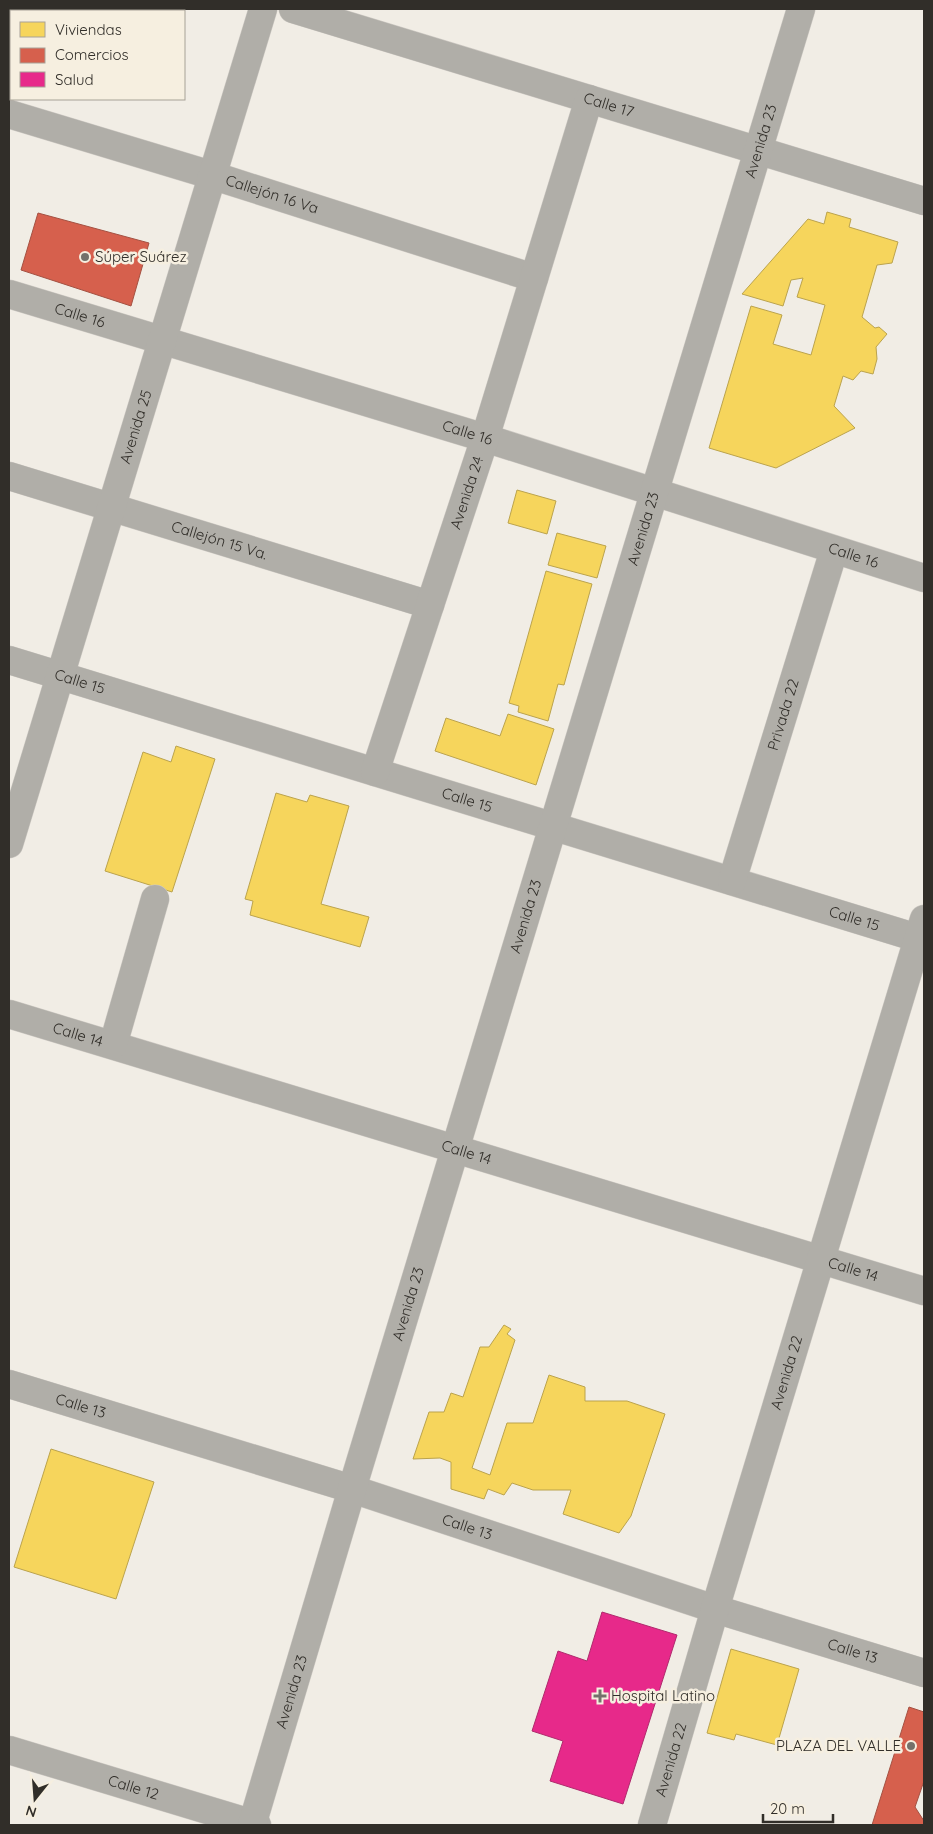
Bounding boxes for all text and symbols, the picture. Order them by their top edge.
legend [10,10,185,100]
text: Viviendas [55,20,122,39]
text: Comercios [55,45,129,64]
text: Salud [55,70,94,89]
street label: Calle 17 [581,88,637,121]
street label: Avenida 23 [740,102,781,180]
street label: Callejón 16 Va [223,170,321,218]
place label: Súper Suárez [95,247,187,266]
marker: Súper Suárez [79,251,91,263]
street label: Calle 16 [52,298,108,332]
street label: Avenida 25 [115,387,156,466]
street label: Calle 16 [440,416,495,449]
street label: Avenida 24 [446,454,487,532]
street label: Avenida 23 [623,489,663,568]
street label: Callejón 15 Va. [169,516,270,564]
street label: Calle 16 [826,538,881,572]
street label: Calle 15 [52,664,108,698]
street label: Privada 22 [763,676,803,753]
street label: Calle 15 [440,783,495,816]
street label: Avenida 23 [505,877,545,955]
street label: Calle 15 [827,902,882,935]
street label: Calle 14 [51,1018,106,1051]
street label: Calle 14 [439,1135,494,1169]
street label: Calle 14 [826,1253,881,1286]
street label: Avenida 23 [388,1264,428,1343]
street label: Avenida 22 [766,1333,806,1412]
street label: Calle 13 [53,1389,108,1422]
street label: Calle 13 [440,1509,495,1544]
street label: Calle 13 [825,1634,880,1667]
street label: Avenida 23 [271,1652,311,1731]
place label: Hospital Latino [611,1686,715,1705]
marker: Hospital Latino [593,1689,607,1703]
street label: Avenida 22 [651,1720,690,1799]
place label: PLAZA DEL VALLE [776,1736,901,1755]
marker: PLAZA DEL VALLE [905,1740,917,1752]
street label: Calle 12 [106,1771,161,1804]
north arrow [10,1774,60,1824]
scale bar [763,1792,833,1824]
text: 20 m [770,1799,805,1818]
text: N [24,1801,39,1822]

